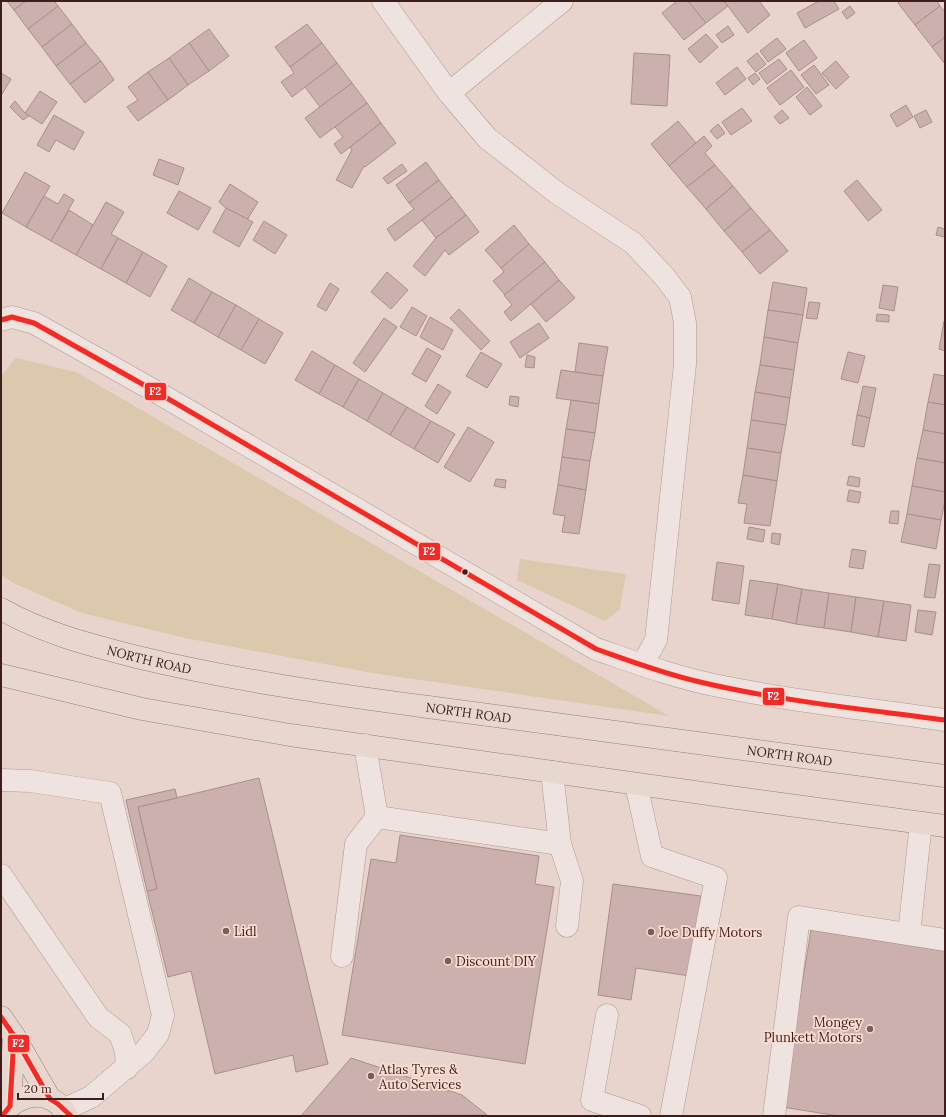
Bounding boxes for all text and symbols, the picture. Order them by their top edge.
line badge: F2 [144,382,167,401]
text: F2 [149,384,161,398]
line badge: F2 [418,542,441,561]
text: F2 [423,544,435,558]
unlabelled marker [460,567,470,577]
street label: NORTH ROAD [105,641,193,677]
line badge: F2 [762,687,785,706]
text: F2 [767,689,779,703]
street label: NORTH ROAD [425,698,513,727]
street label: NORTH ROAD [746,741,834,769]
place label: Lidl [234,923,257,940]
place label: Joe Duffy Motors [658,924,762,941]
marker: Lidl [221,926,231,936]
marker: Joe Duffy Motors [646,927,656,937]
place label: Discount DIY [456,953,537,970]
marker: Discount DIY [443,956,453,966]
place label: Mongey Plunkett Motors [764,1014,862,1046]
marker: Mongey Plunkett Motors [865,1024,875,1034]
line badge: F2 [7,1034,30,1053]
text: F2 [12,1036,24,1050]
place label: Atlas Tyres & Auto Services [378,1061,461,1093]
marker: Atlas Tyres & Auto Services [366,1071,376,1081]
scale bar [18,1075,103,1101]
text: 20 m [24,1081,52,1096]

